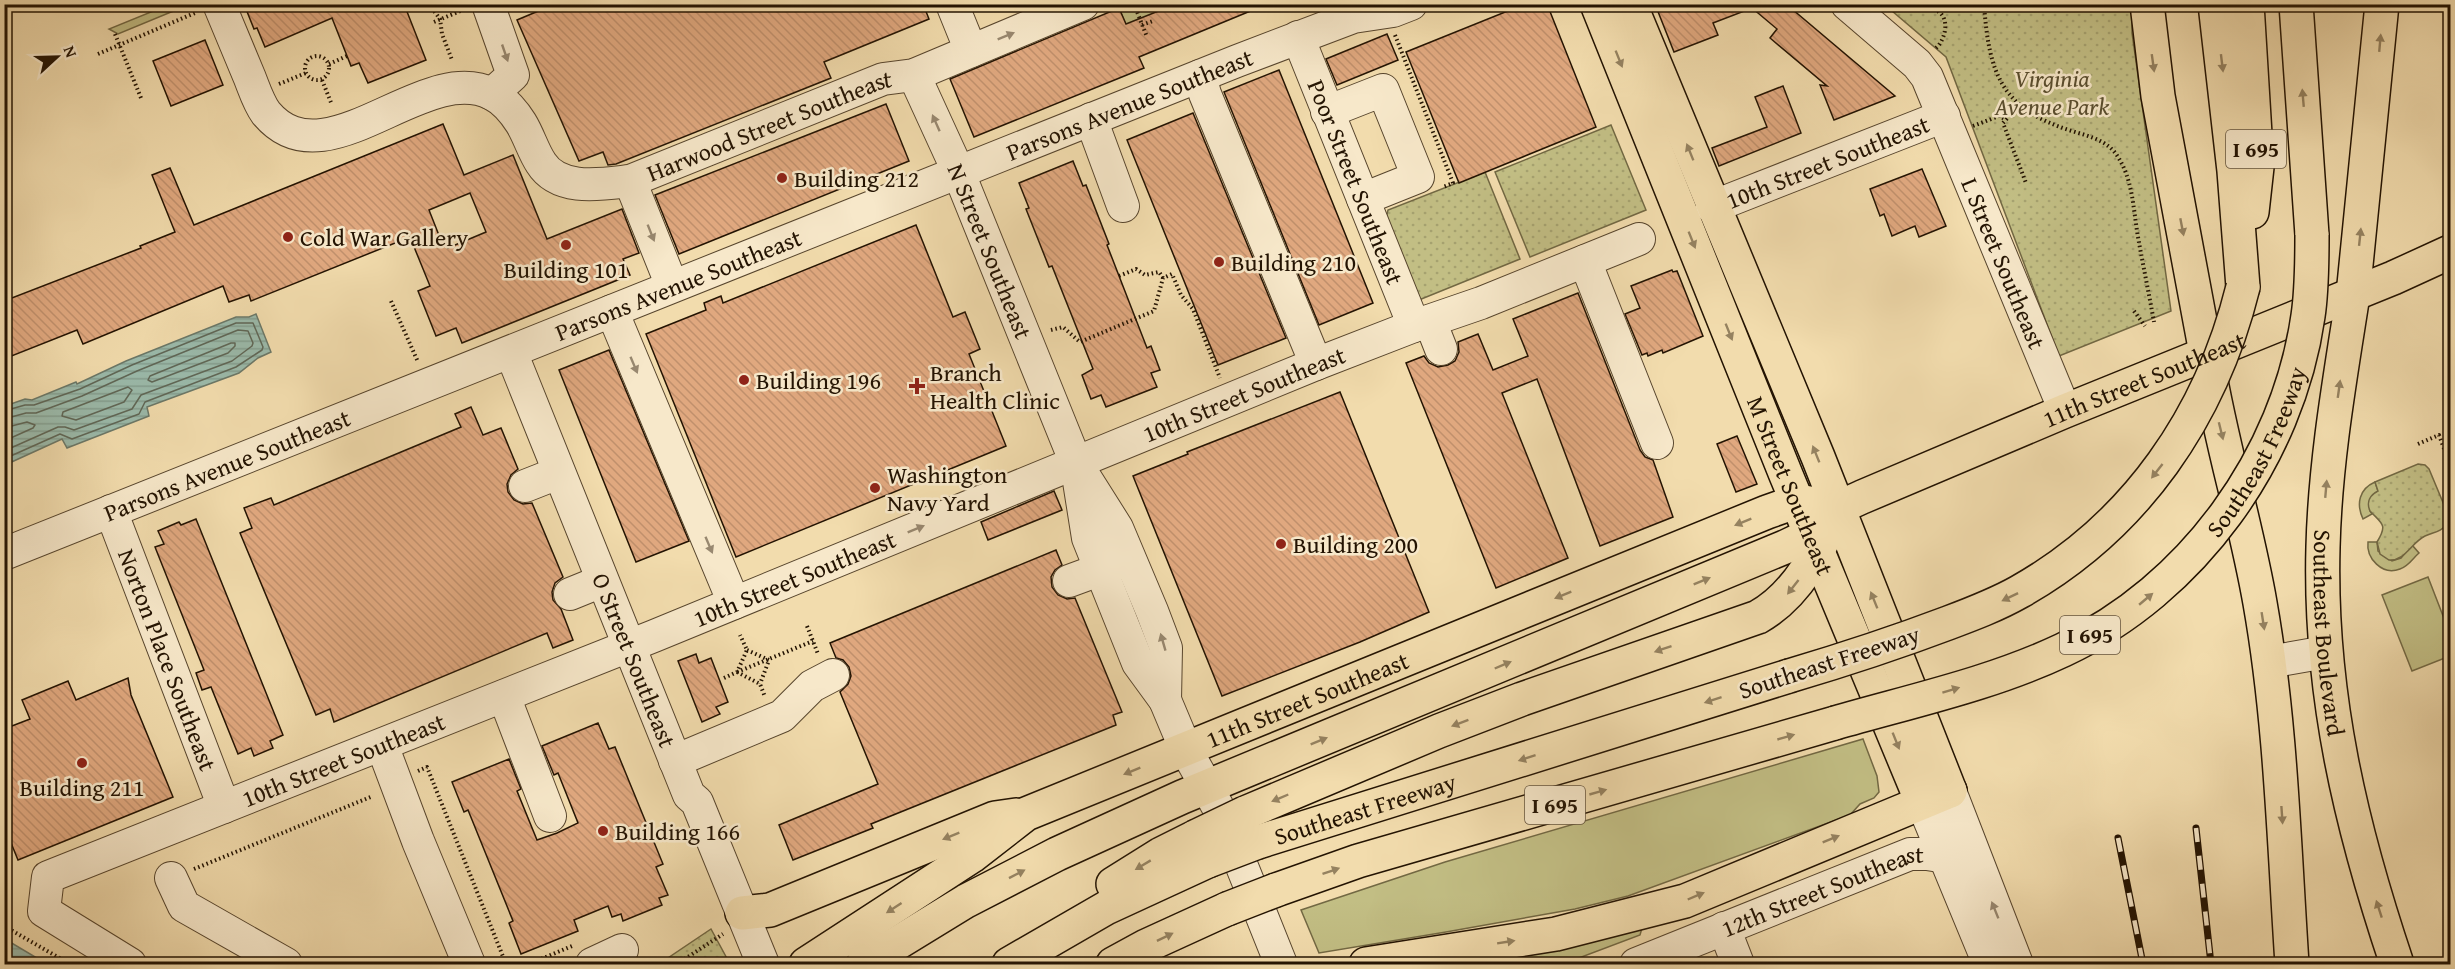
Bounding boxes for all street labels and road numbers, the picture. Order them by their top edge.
street label: Parsons Avenue Southeast [1001,39,1258,169]
street label: Harwood Street Southeast [641,60,894,190]
street label: Poor Street Southeast [1299,74,1413,290]
street label: 10th Street Southeast [1721,106,1935,217]
road number: I 695 [2226,130,2286,168]
street label: N Street Southeast [939,158,1042,345]
street label: L Street Southeast [1953,172,2055,355]
street label: Parsons Avenue Southeast [550,219,807,350]
street label: 11th Street Southeast [2037,322,2251,436]
street label: 10th Street Southeast [1137,337,1351,451]
street label: Southeast Freeway [2197,362,2314,544]
street label: M Street Southeast [1739,391,1843,581]
street label: Parsons Avenue Southeast [98,400,356,530]
street label: 10th Street Southeast [688,521,901,636]
street label: Southeast Boulevard [2305,529,2354,739]
street label: Norton Place Southeast [109,543,226,776]
street label: O Street Southeast [584,567,686,753]
street label: Southeast Freeway [1734,616,1924,708]
road number: I 695 [2060,616,2120,654]
street label: 11th Street Southeast [1200,642,1414,756]
street label: 10th Street Southeast [236,703,451,816]
street label: Southeast Freeway [1270,764,1460,853]
road number: I 695 [1525,786,1585,824]
street label: 12th Street Southeast [1716,837,1924,946]

